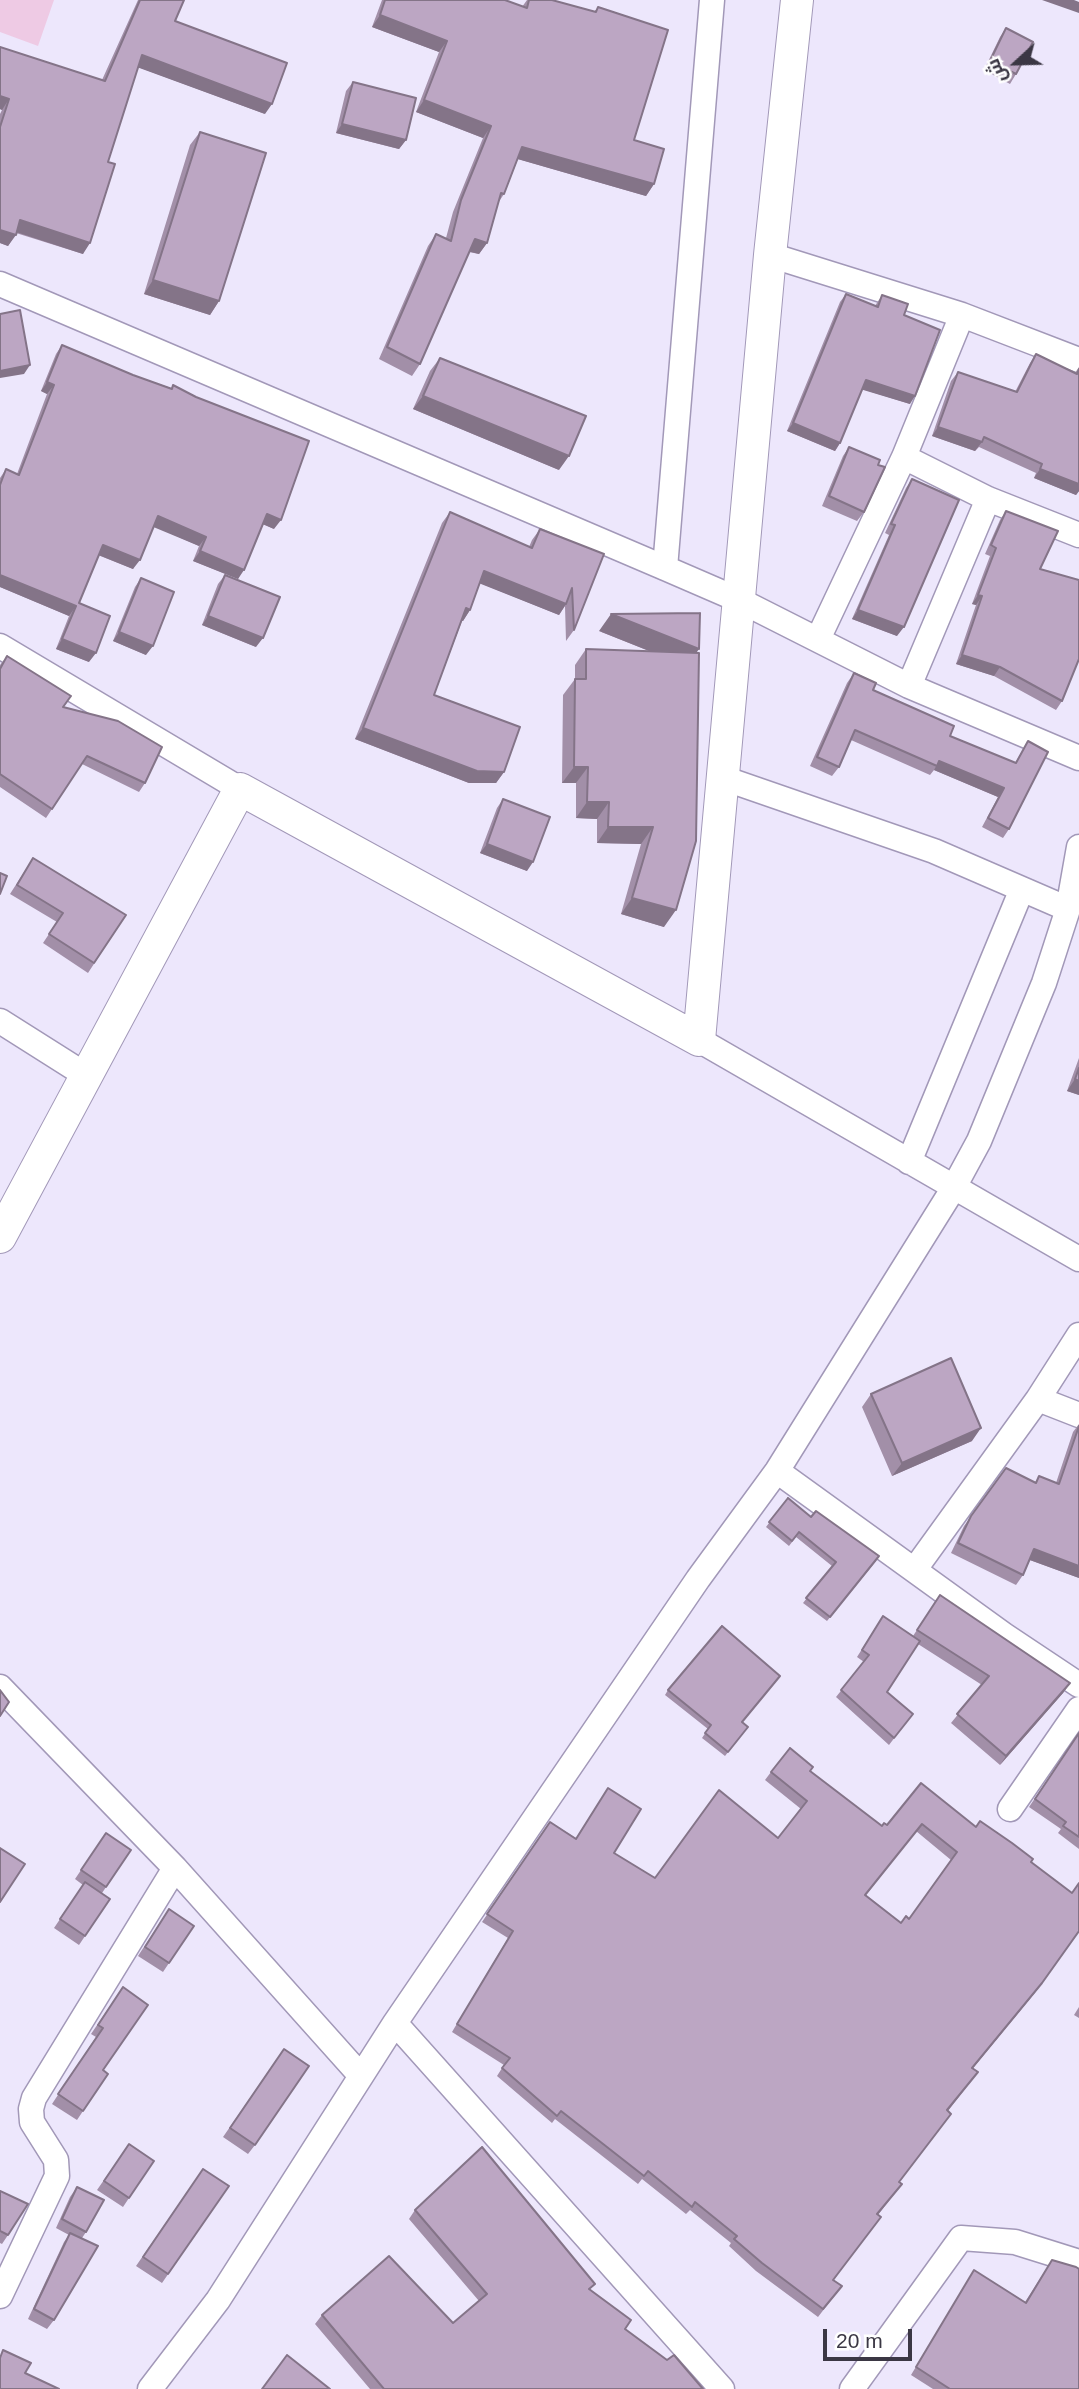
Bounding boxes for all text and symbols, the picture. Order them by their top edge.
north arrow [981,28,1051,98]
text: ش [982,56,1010,86]
scale bar [827,2316,916,2360]
text: 20 m [836,2329,883,2352]

